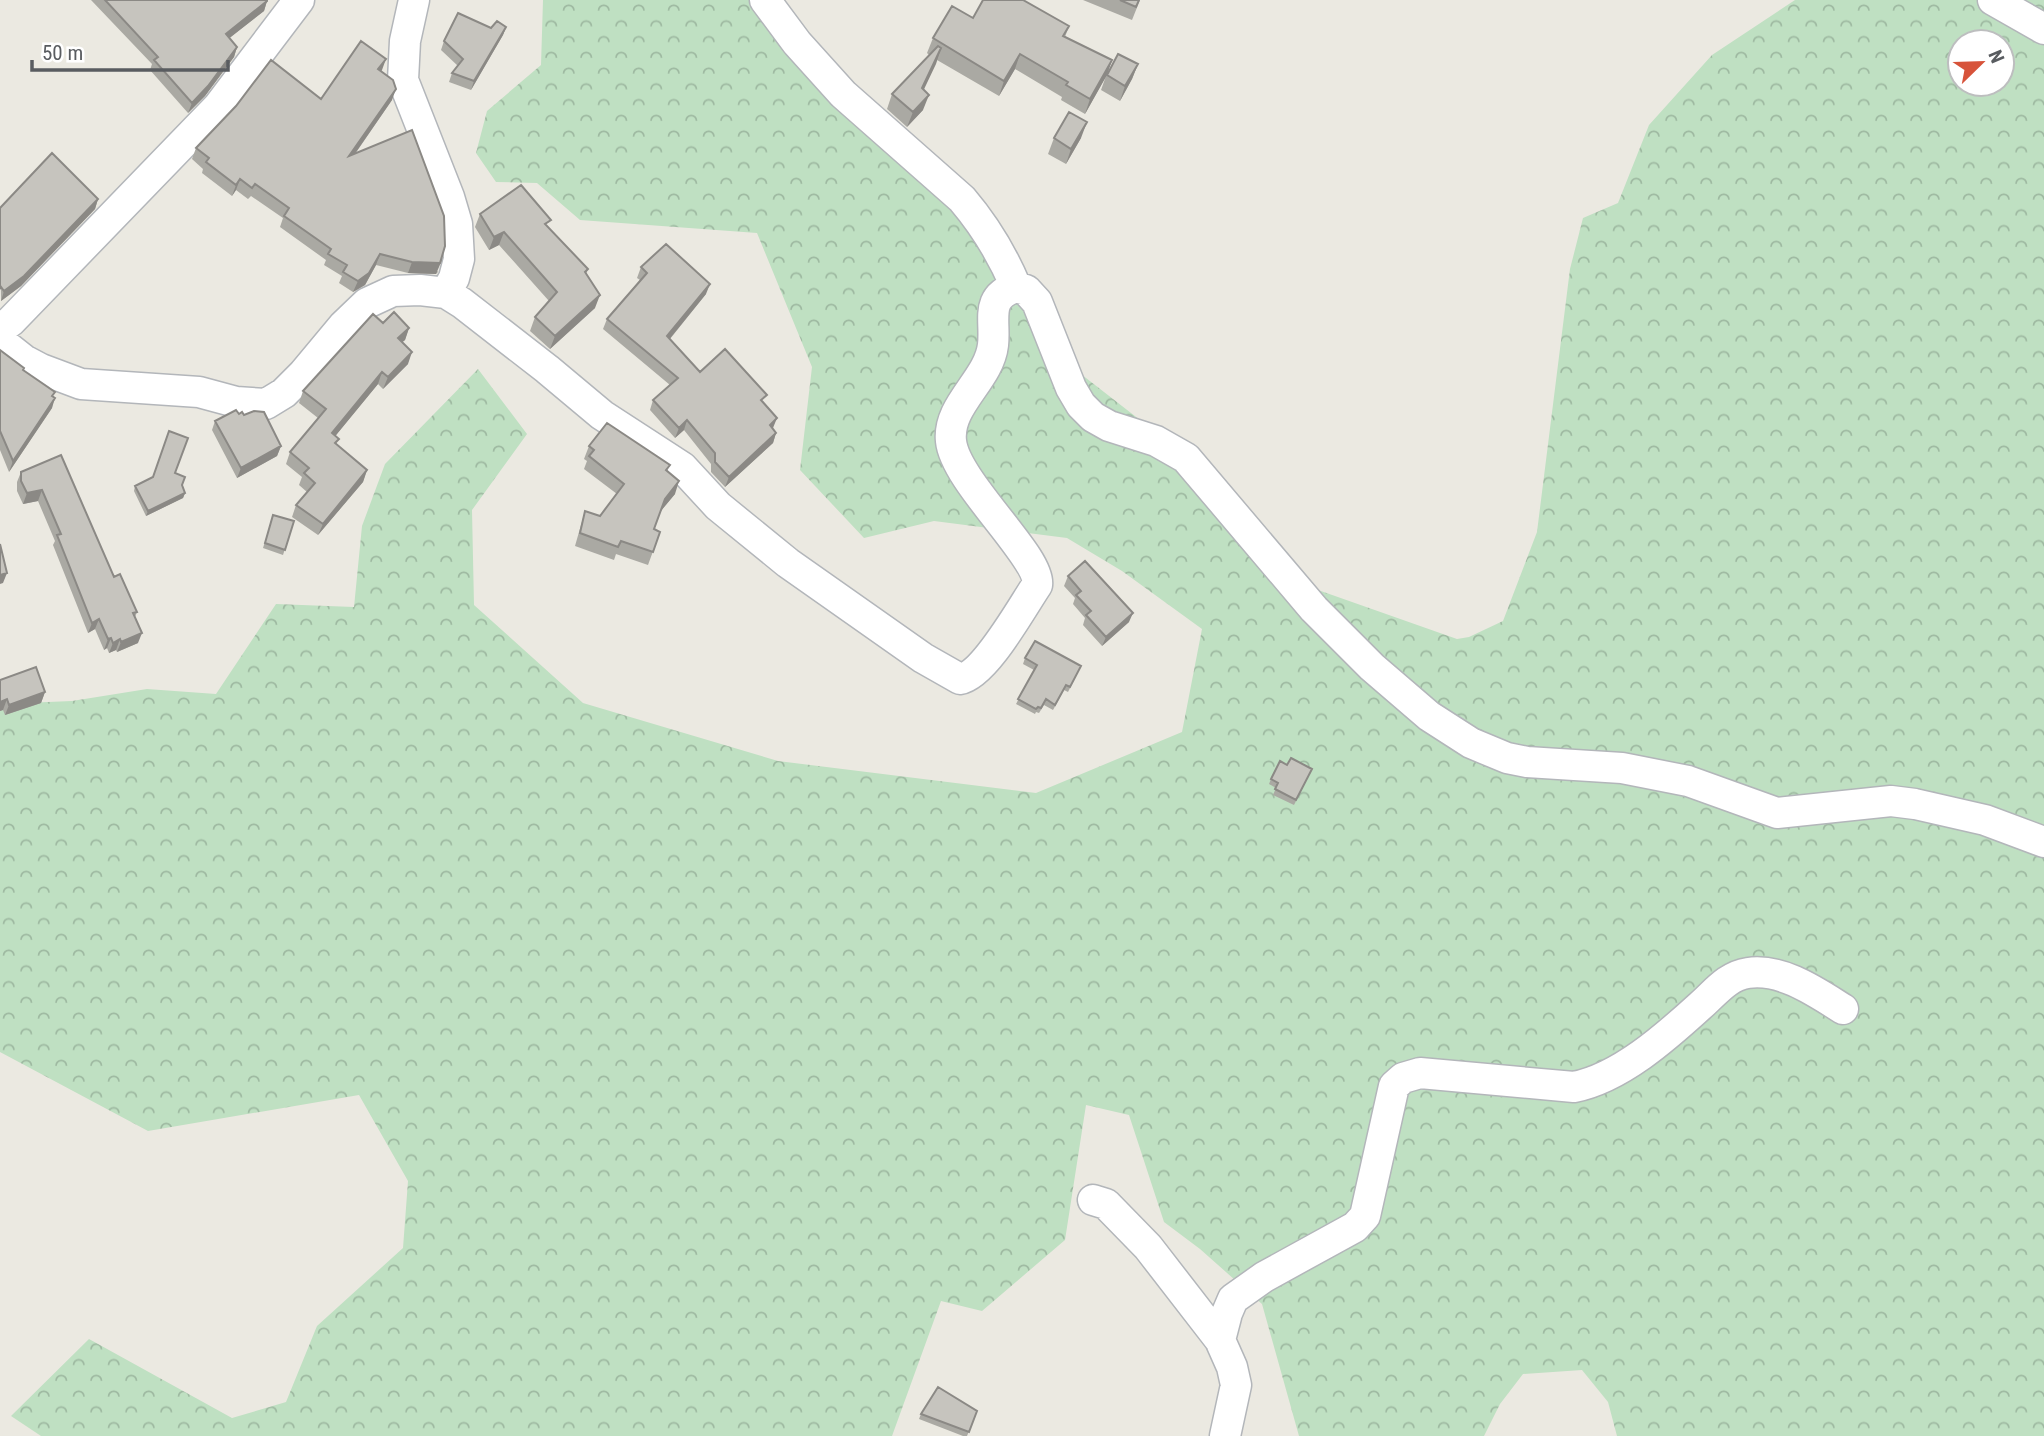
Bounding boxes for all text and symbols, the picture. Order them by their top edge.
scale bar [32,28,228,72]
north arrow [1946,28,2016,98]
text: 50 m [42,41,83,65]
text: N [1983,47,2009,66]

